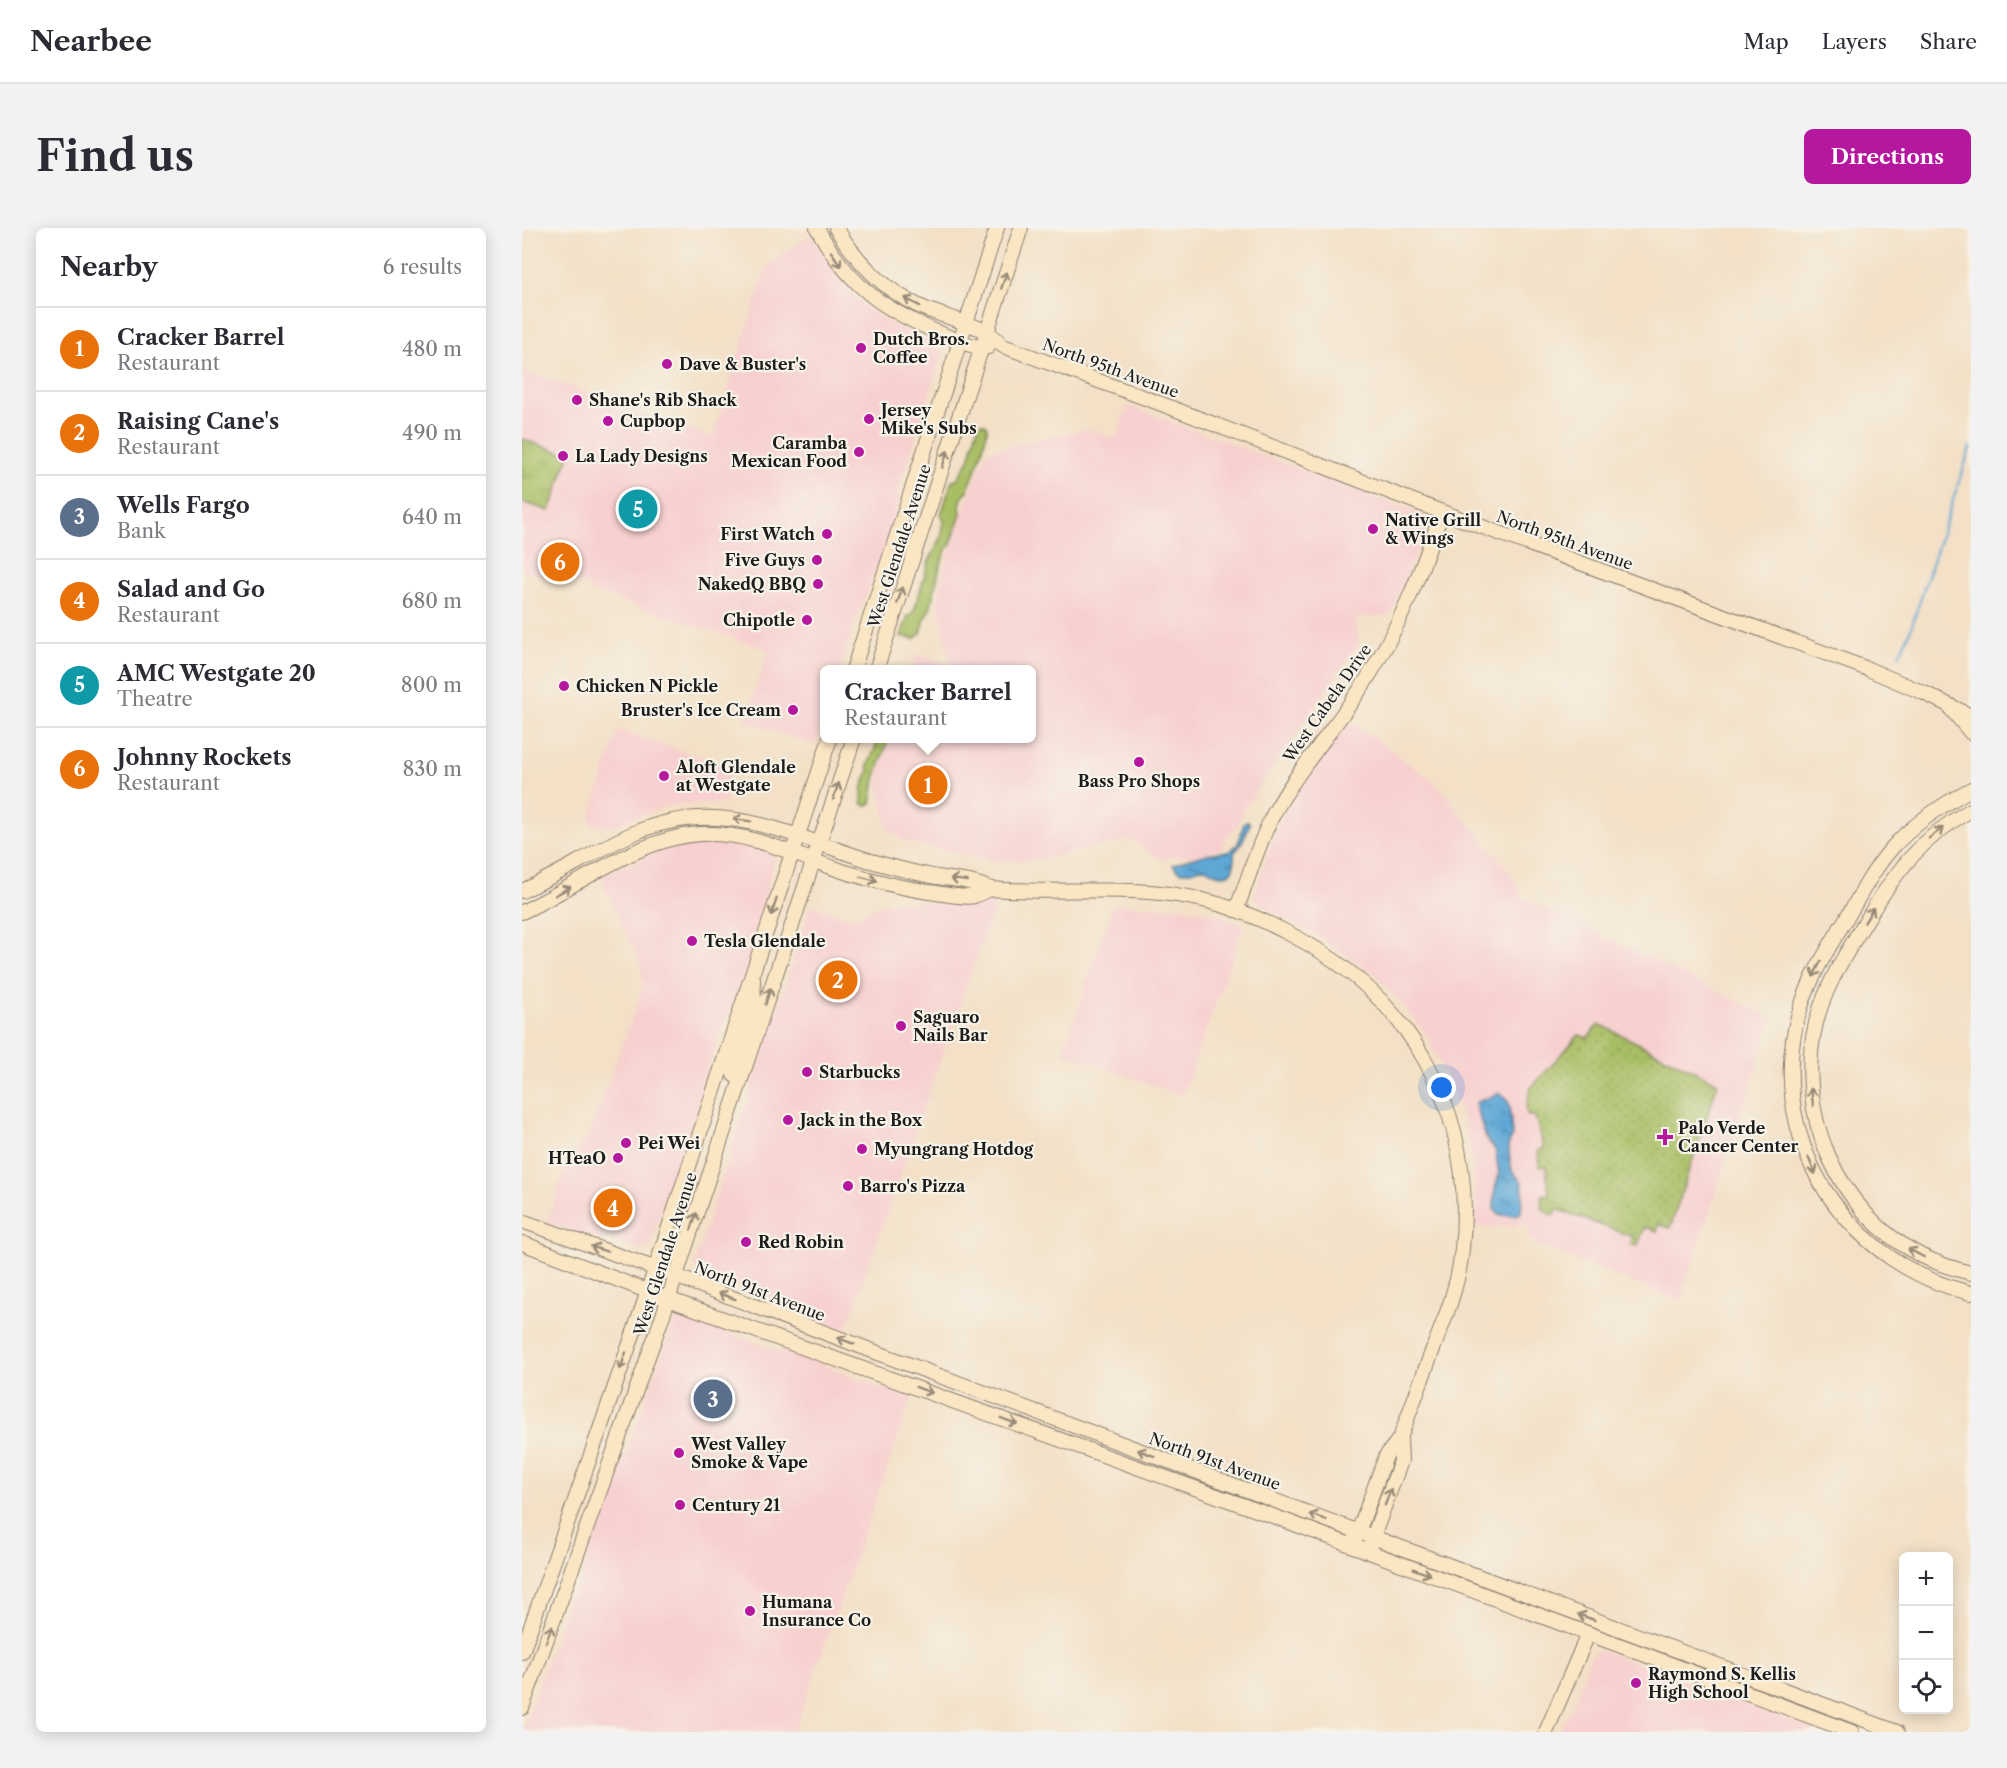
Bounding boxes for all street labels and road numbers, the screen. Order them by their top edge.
street label: North 95th Avenue [1040,334,1182,402]
street label: West Glendale Avenue [863,462,935,631]
street label: North 95th Avenue [1494,506,1636,574]
street label: West Cabela Drive [1278,640,1375,767]
street label: West Glendale Avenue [629,1170,701,1339]
street label: North 91st Avenue [692,1257,828,1325]
street label: North 91st Avenue [1147,1428,1283,1494]

